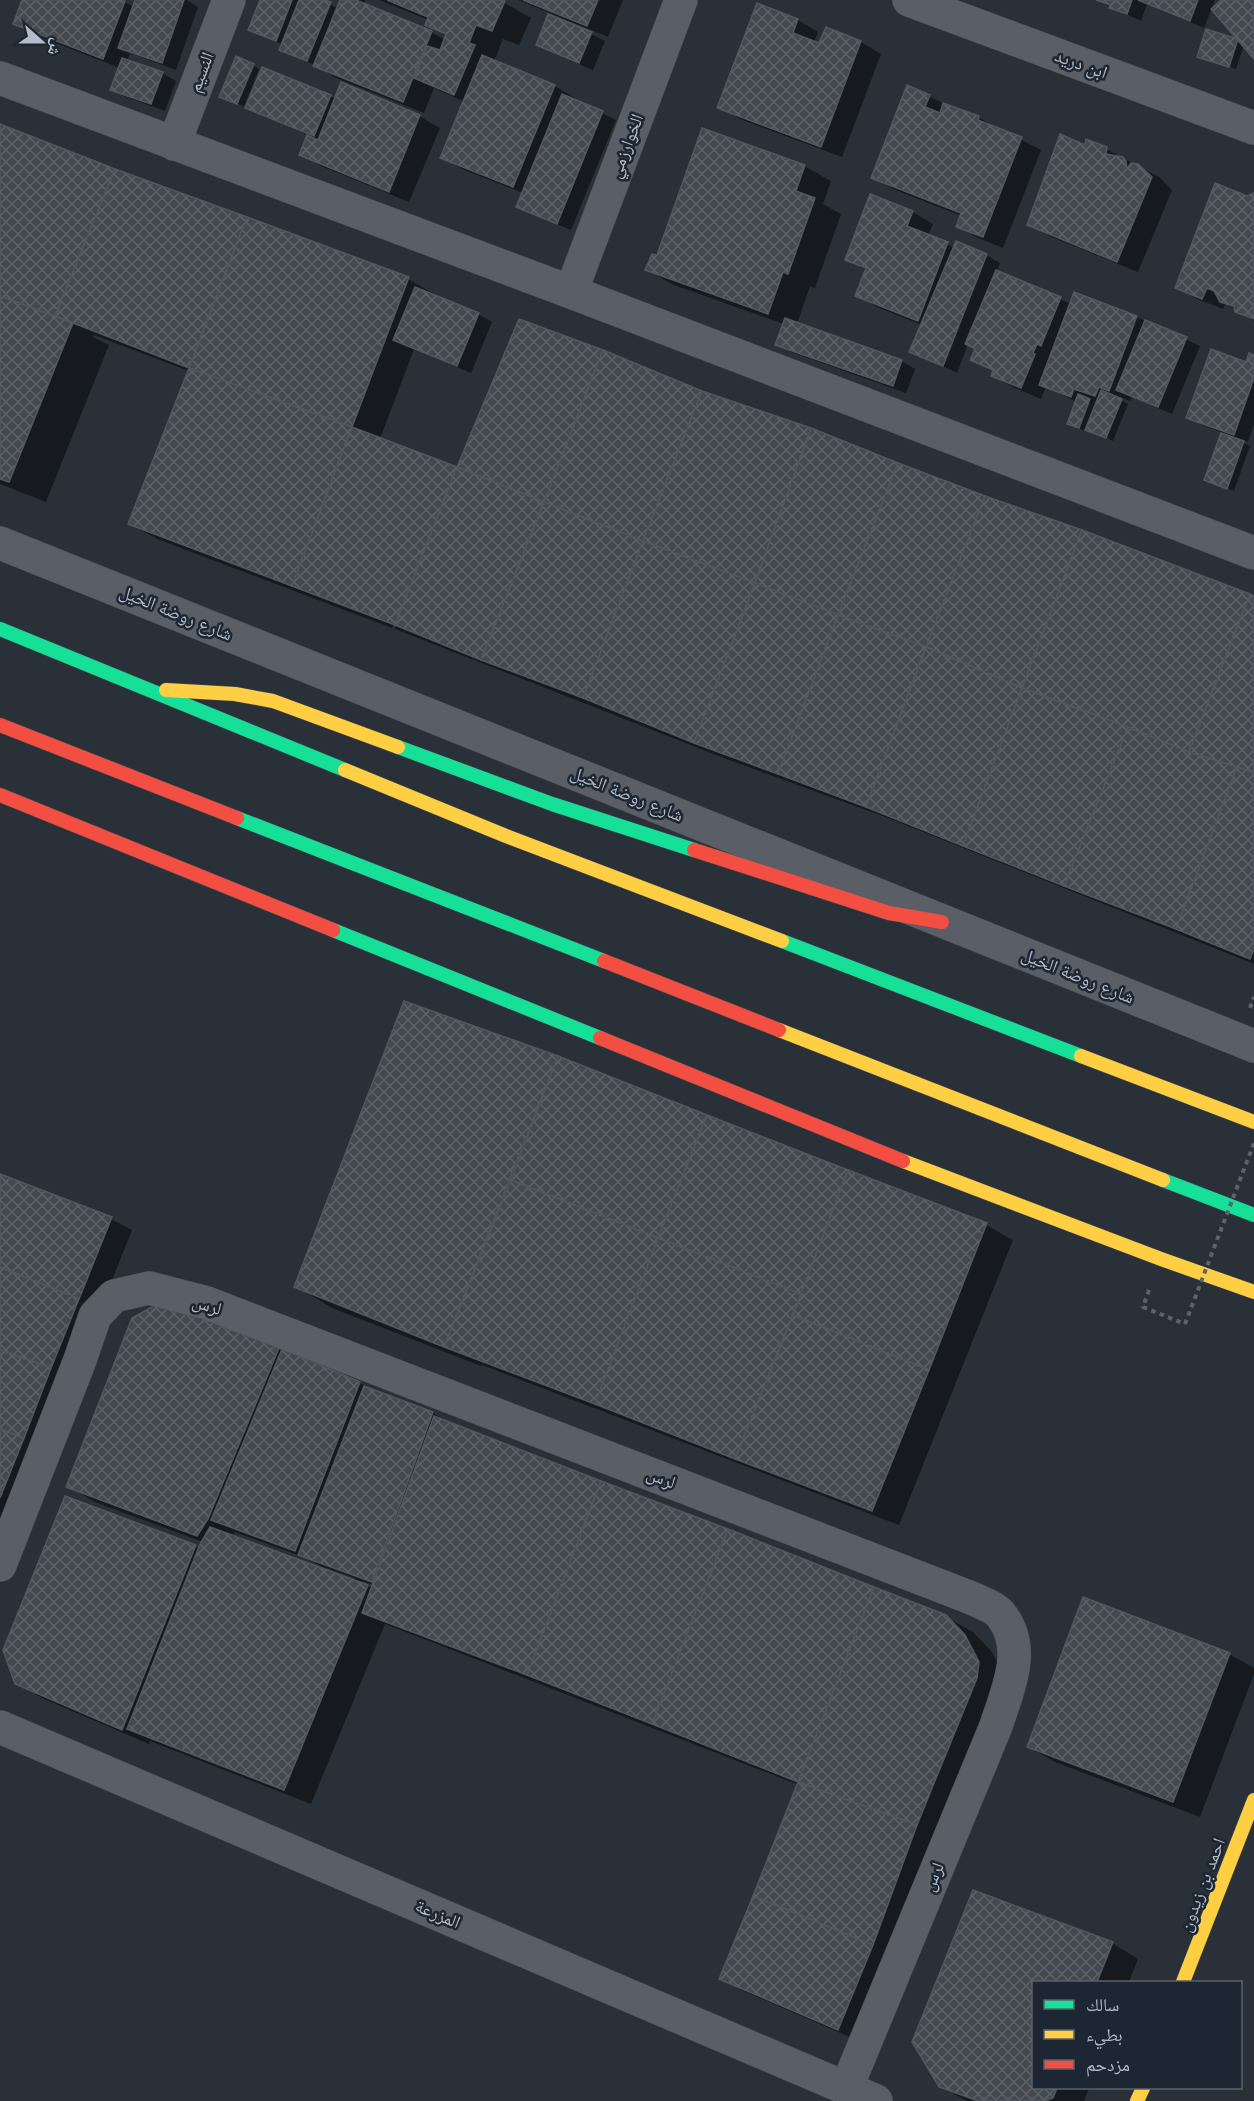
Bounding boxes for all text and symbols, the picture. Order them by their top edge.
north arrow [12,12,72,72]
text: ش [42,35,69,59]
street label: ابن دريد [1051,43,1111,85]
street label: النسيم [181,48,221,96]
street label: الخوارزمي [602,110,652,183]
street label: شارع روضة الخيل [116,578,236,648]
street label: شارع روضة الخيل [567,759,687,829]
street label: شارع روضة الخيل [1018,941,1138,1011]
street label: لرس [189,1288,225,1322]
street label: لرس [643,1461,679,1495]
street label: احمد بن زيدون [1172,1834,1232,1936]
street label: لرس [915,1859,951,1895]
street label: المزرعة [411,1893,465,1935]
legend [1032,1981,1242,2089]
text: سالك [1086,1992,1119,2018]
text: بطيء [1086,2022,1123,2050]
text: مزدحم [1086,2052,1130,2078]

